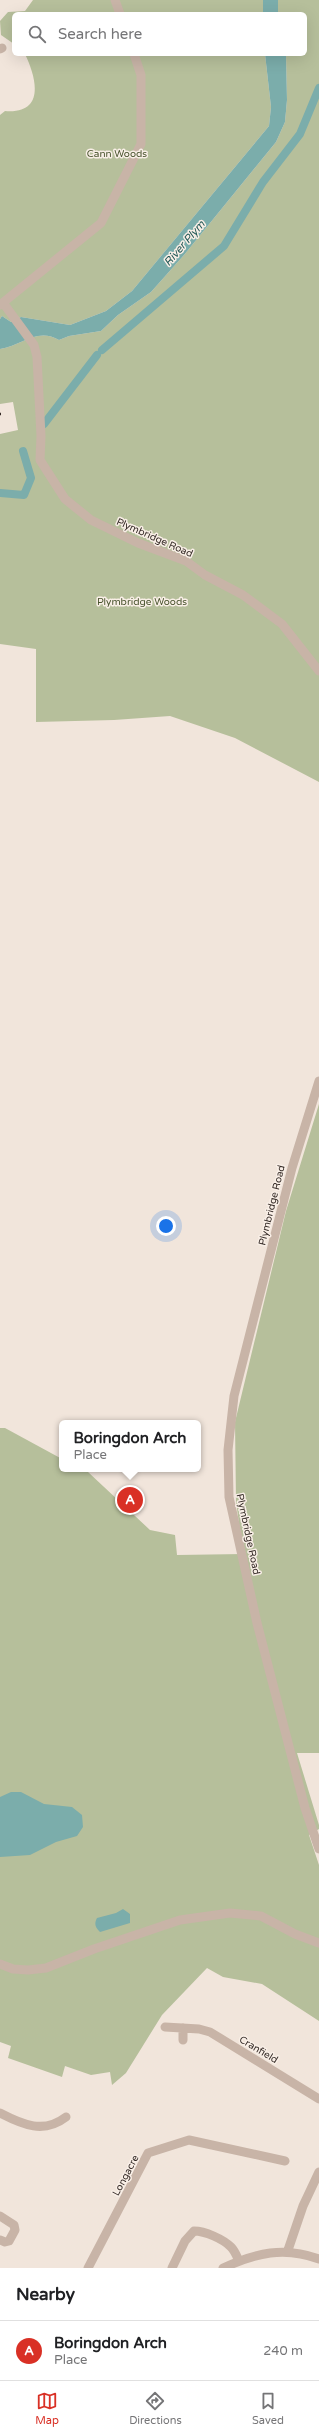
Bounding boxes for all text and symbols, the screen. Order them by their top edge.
search box [12,12,307,56]
icon: search [26,23,48,45]
text: Search here [58,25,142,43]
park label: Cann Woods [87,148,147,160]
water label: River Plym [161,217,208,269]
street label: Plymbridge Road [115,516,195,560]
park label: Plymbridge Woods [97,596,187,608]
street label: Plymbridge Road [256,1164,288,1247]
your location [156,1216,176,1236]
popup [59,1420,201,1472]
text: Boringdon Arch [74,1429,186,1447]
text: Place [74,1447,107,1463]
pin: A [117,1485,143,1515]
street label: Plymbridge Road [234,1493,262,1576]
street label: Cranfield [237,2034,280,2066]
street label: Longacre [110,2153,142,2198]
text: Nearby [16,2284,75,2305]
text: Boringdon Arch [54,2334,167,2352]
text: A [24,2343,34,2359]
text: 240 m [263,2343,303,2359]
text: Place [54,2352,87,2368]
tab: Map [35,2390,59,2427]
tab: Directions [129,2390,182,2427]
tab: Saved [252,2390,284,2427]

